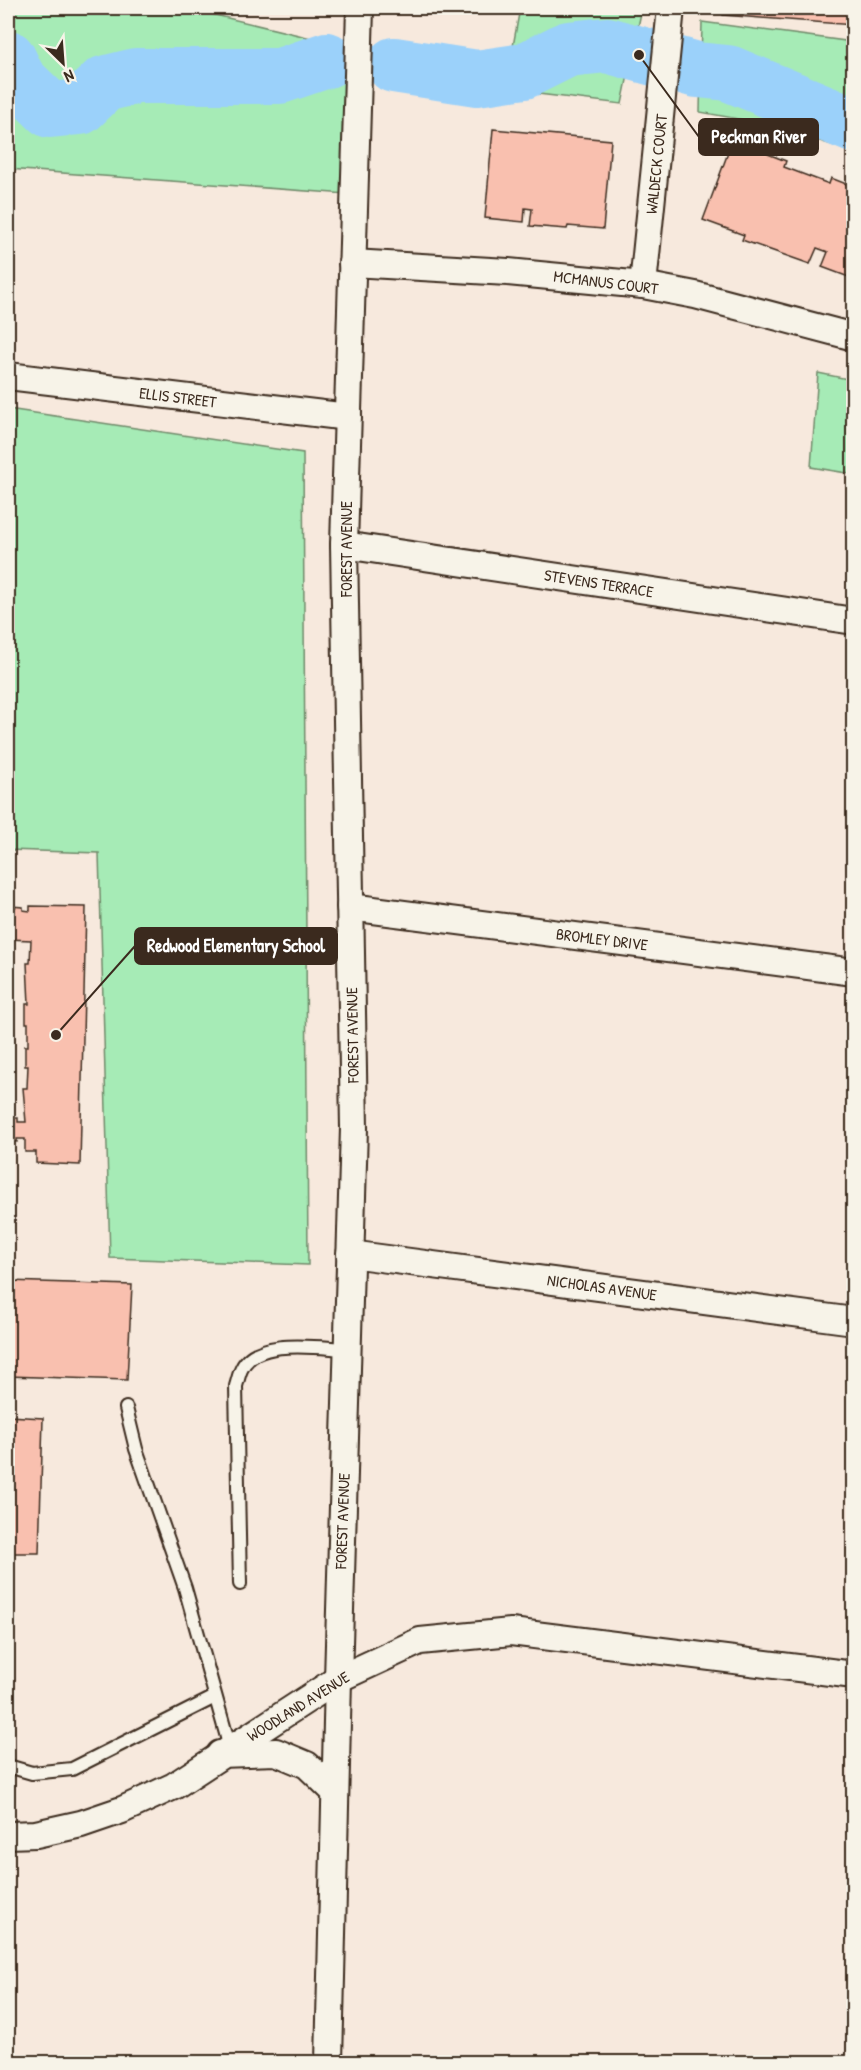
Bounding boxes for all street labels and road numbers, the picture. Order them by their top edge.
street label: WALDECK COURT [640,112,672,215]
street label: MCMANUS COURT [552,265,660,299]
street label: ELLIS STREET [138,381,218,413]
street label: FOREST AVENUE [335,501,357,598]
street label: STEVENS TERRACE [543,564,655,602]
street label: BROMLEY DRIVE [555,922,649,956]
street label: FOREST AVENUE [340,987,364,1084]
street label: NICHOLAS AVENUE [546,1268,658,1306]
street label: FOREST AVENUE [329,1473,355,1570]
street label: WOODLAND AVENUE [243,1666,353,1746]

